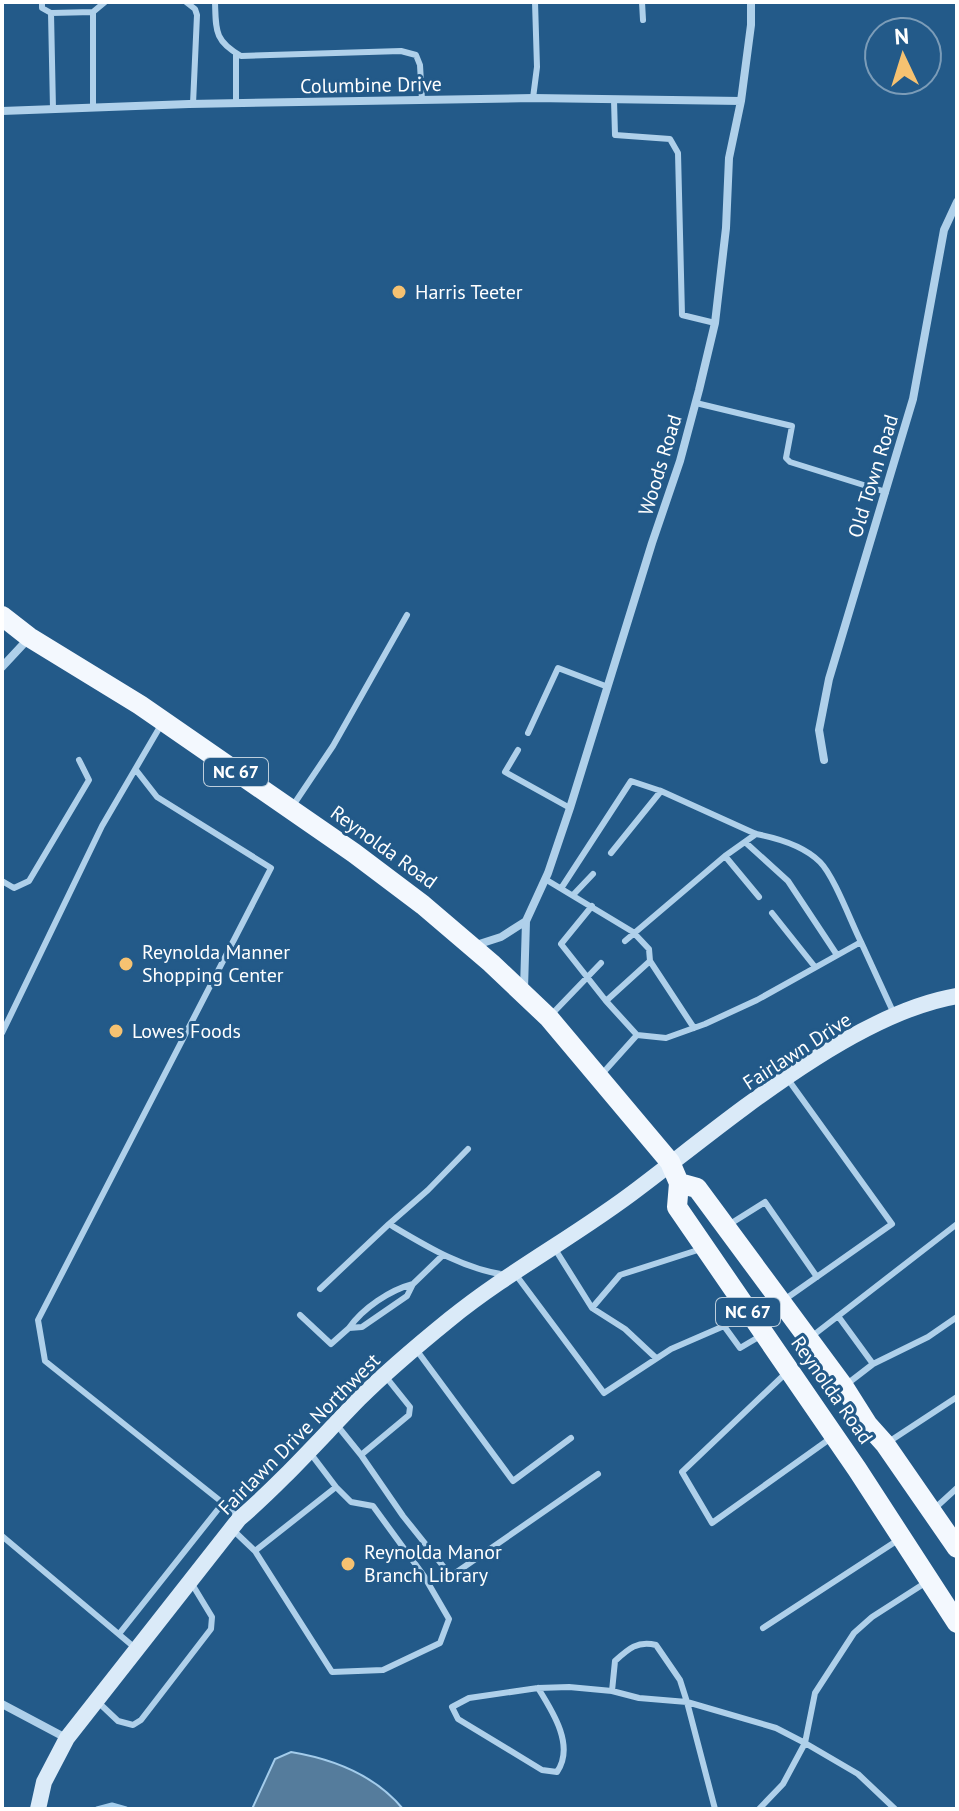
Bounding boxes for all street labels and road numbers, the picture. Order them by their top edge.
street label: Columbine Drive [300,71,442,99]
street label: Woods Road [632,411,688,519]
street label: Old Town Road [842,411,904,541]
road number: NC 67 [204,758,268,786]
street label: Reynolda Road [325,799,443,895]
street label: Fairlawn Drive [738,1006,856,1096]
road number: NC 67 [716,1298,780,1326]
street label: Reynolda Road [785,1331,879,1449]
street label: Fairlawn Drive Northwest [213,1347,386,1520]

